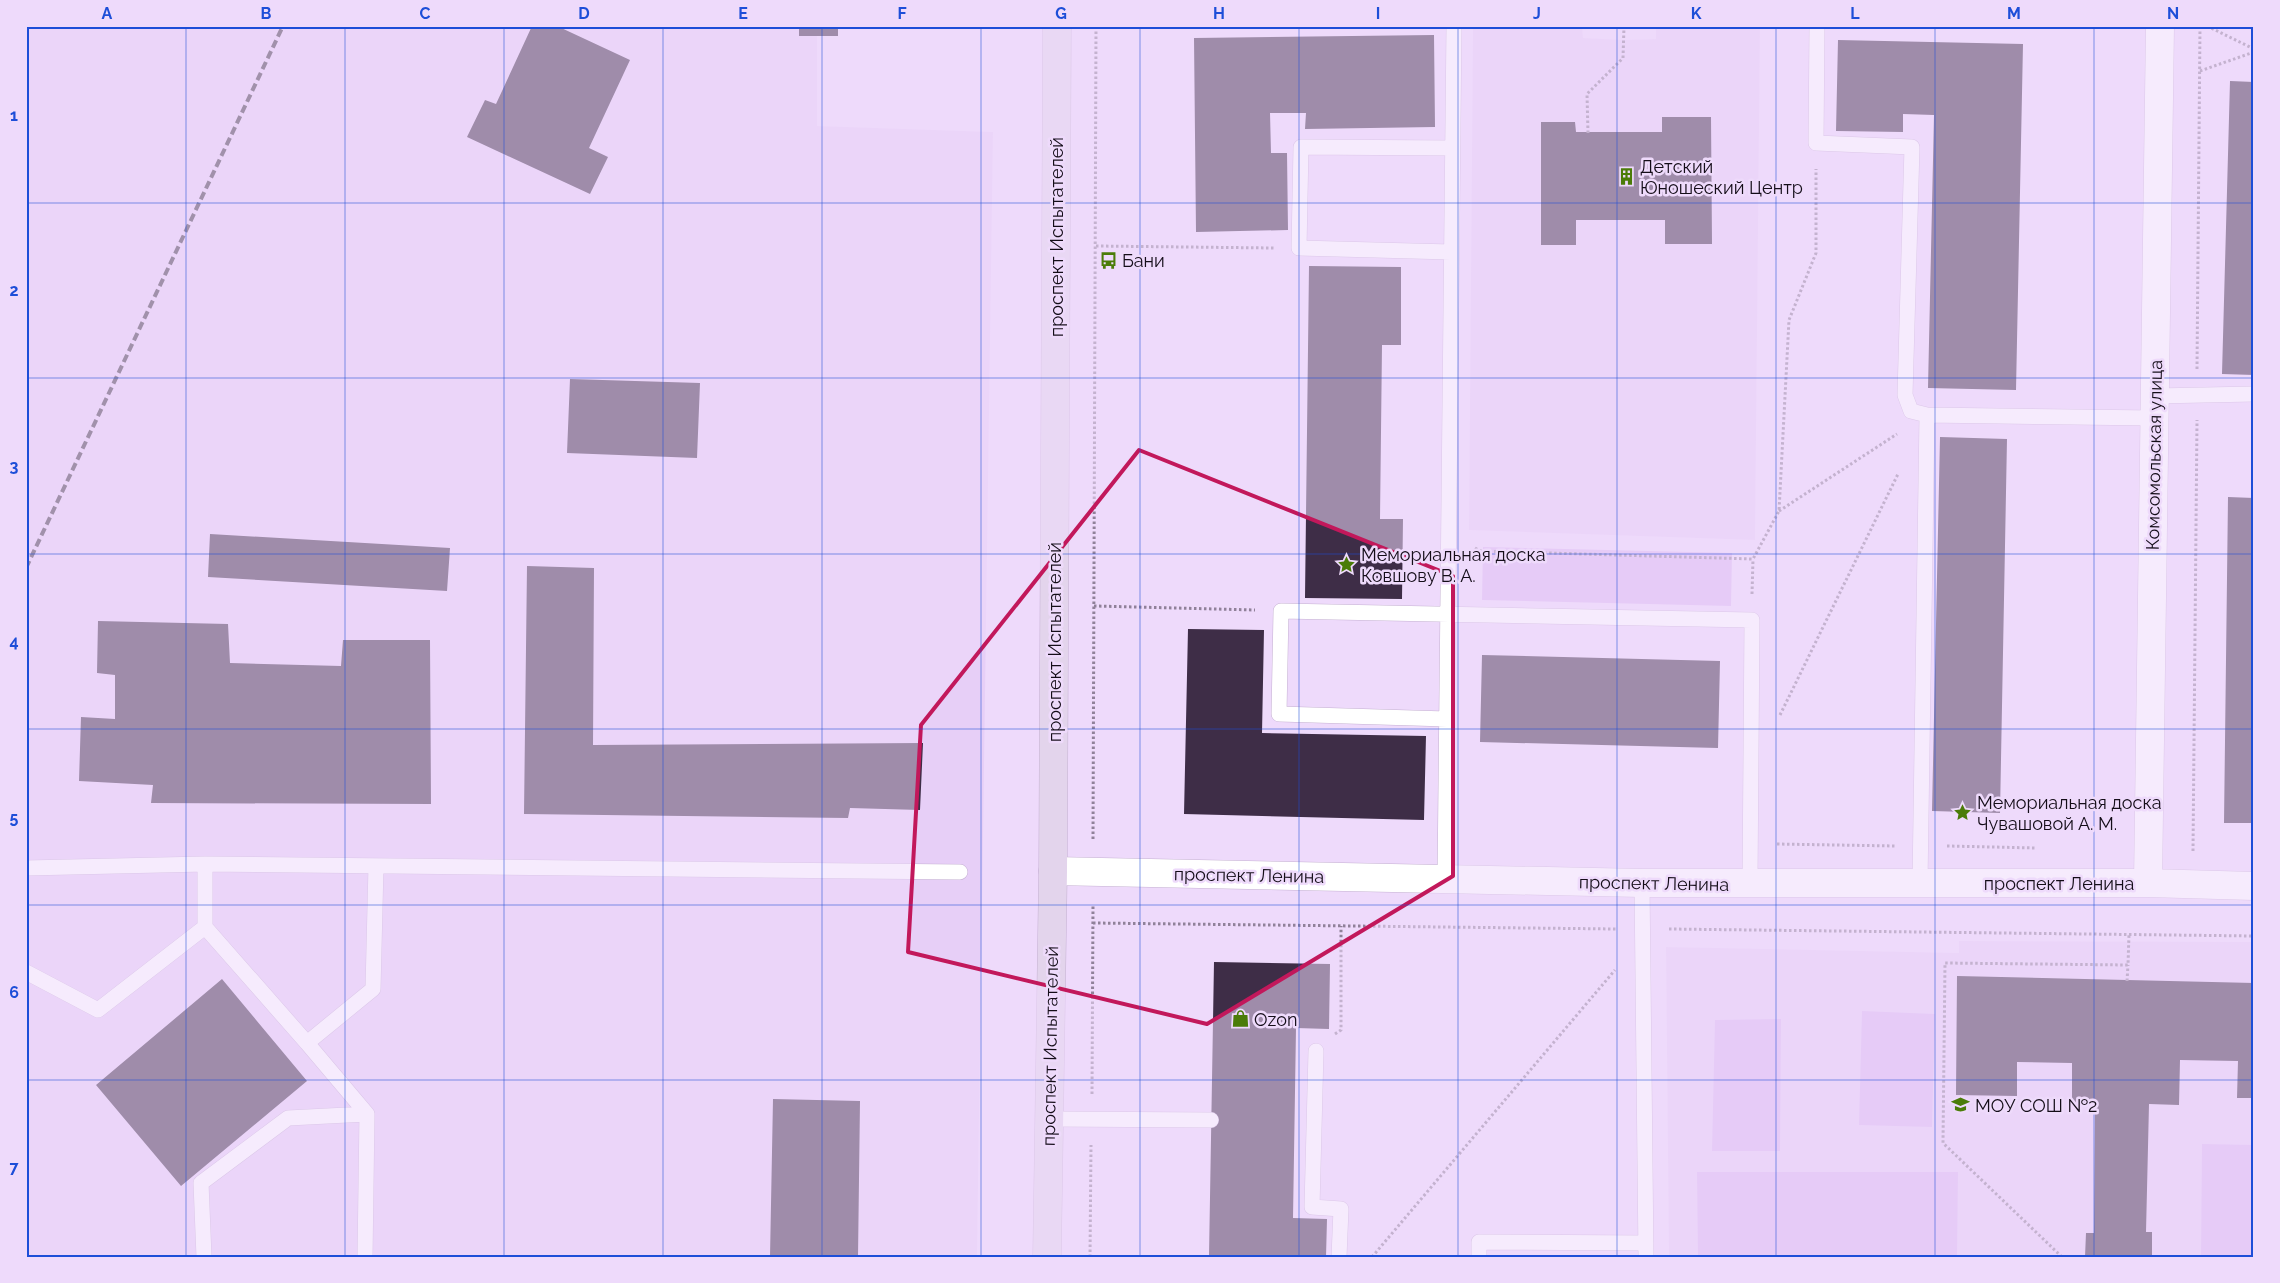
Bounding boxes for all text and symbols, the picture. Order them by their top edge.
text: A [102,4,113,23]
text: B [261,4,272,23]
text: C [420,4,431,23]
text: D [578,4,590,23]
text: E [738,4,748,23]
text: F [897,4,907,23]
text: G [1055,4,1067,23]
text: H [1213,4,1225,23]
text: I [1376,4,1380,23]
text: J [1533,4,1541,23]
text: K [1691,4,1702,23]
text: L [1850,4,1860,23]
text: M [2007,4,2021,23]
text: N [2167,4,2179,23]
text: 1 [10,106,18,125]
street label: проспект Испытателей [1046,137,1067,337]
place label: Детский Юношеский Центр [1640,156,1803,198]
building icon: Детский Юношеский Центр [1616,166,1636,186]
bus stop icon: Бани [1098,250,1118,270]
place label: Бани [1122,250,1165,271]
text: 2 [9,281,19,300]
street label: Комсомольская улица [2142,360,2166,550]
text: 3 [10,457,19,476]
street label: проспект Испытателей [1044,542,1065,742]
place label: Мемориальная доска Ковшову В. А. [1361,544,1546,586]
place icon: Мемориальная доска Ковшову В. А. [1337,554,1357,574]
text: 4 [9,632,19,651]
place label: Мемориальная доска Чувашовой А. М. [1977,792,2162,834]
place icon: Мемориальная доска Чувашовой А. М. [1953,802,1973,822]
text: 5 [10,808,19,827]
street label: проспект Ленина [1174,863,1324,887]
street label: проспект Ленина [1579,871,1729,895]
street label: проспект Ленина [1984,873,2134,894]
street label: проспект Испытателей [1038,946,1062,1146]
text: 6 [9,983,19,1002]
shop icon: Ozon [1230,1009,1250,1029]
place label: Ozon [1254,1009,1297,1030]
school or university icon: МОУ СОШ №2 [1951,1095,1971,1115]
place label: МОУ СОШ №2 [1975,1095,2097,1116]
text: 7 [10,1158,19,1177]

